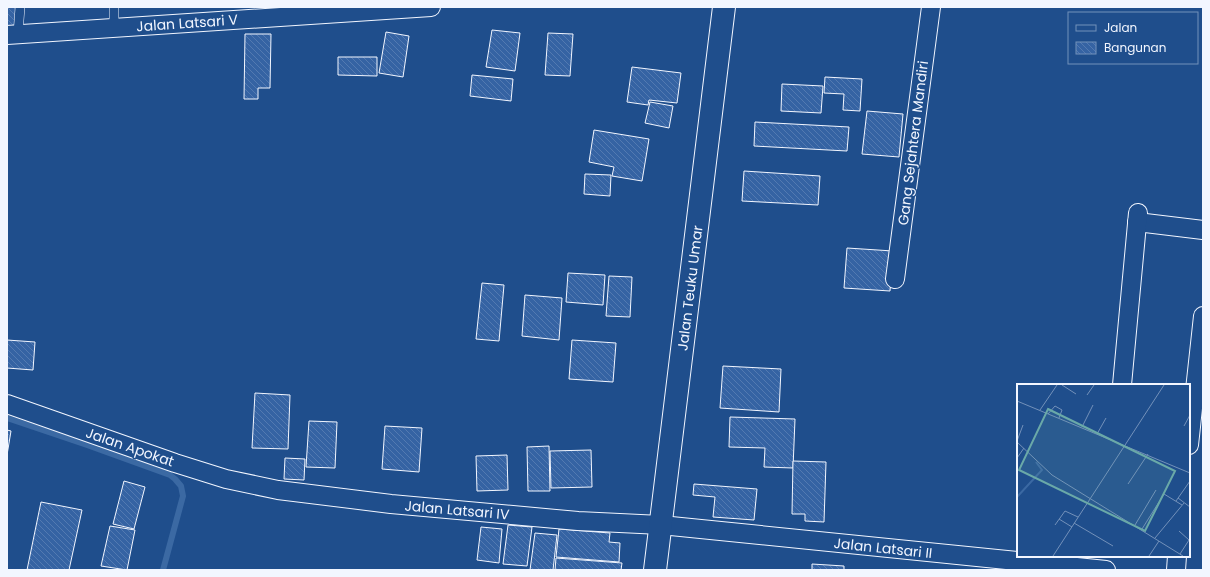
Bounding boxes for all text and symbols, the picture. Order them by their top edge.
street label: Jalan Latsari V [136,9,239,37]
legend [1068,12,1198,64]
text: Jalan [1104,19,1137,36]
text: Bangunan [1104,39,1166,56]
street label: Gang Sejahtera Mandiri [893,60,933,226]
street label: Jalan Teuku Umar [672,224,708,352]
inset map [1017,384,1190,557]
street label: Jalan Apokat [83,423,177,471]
street label: Jalan Latsari IV [404,495,511,525]
street label: Jalan Latsari II [833,533,933,563]

